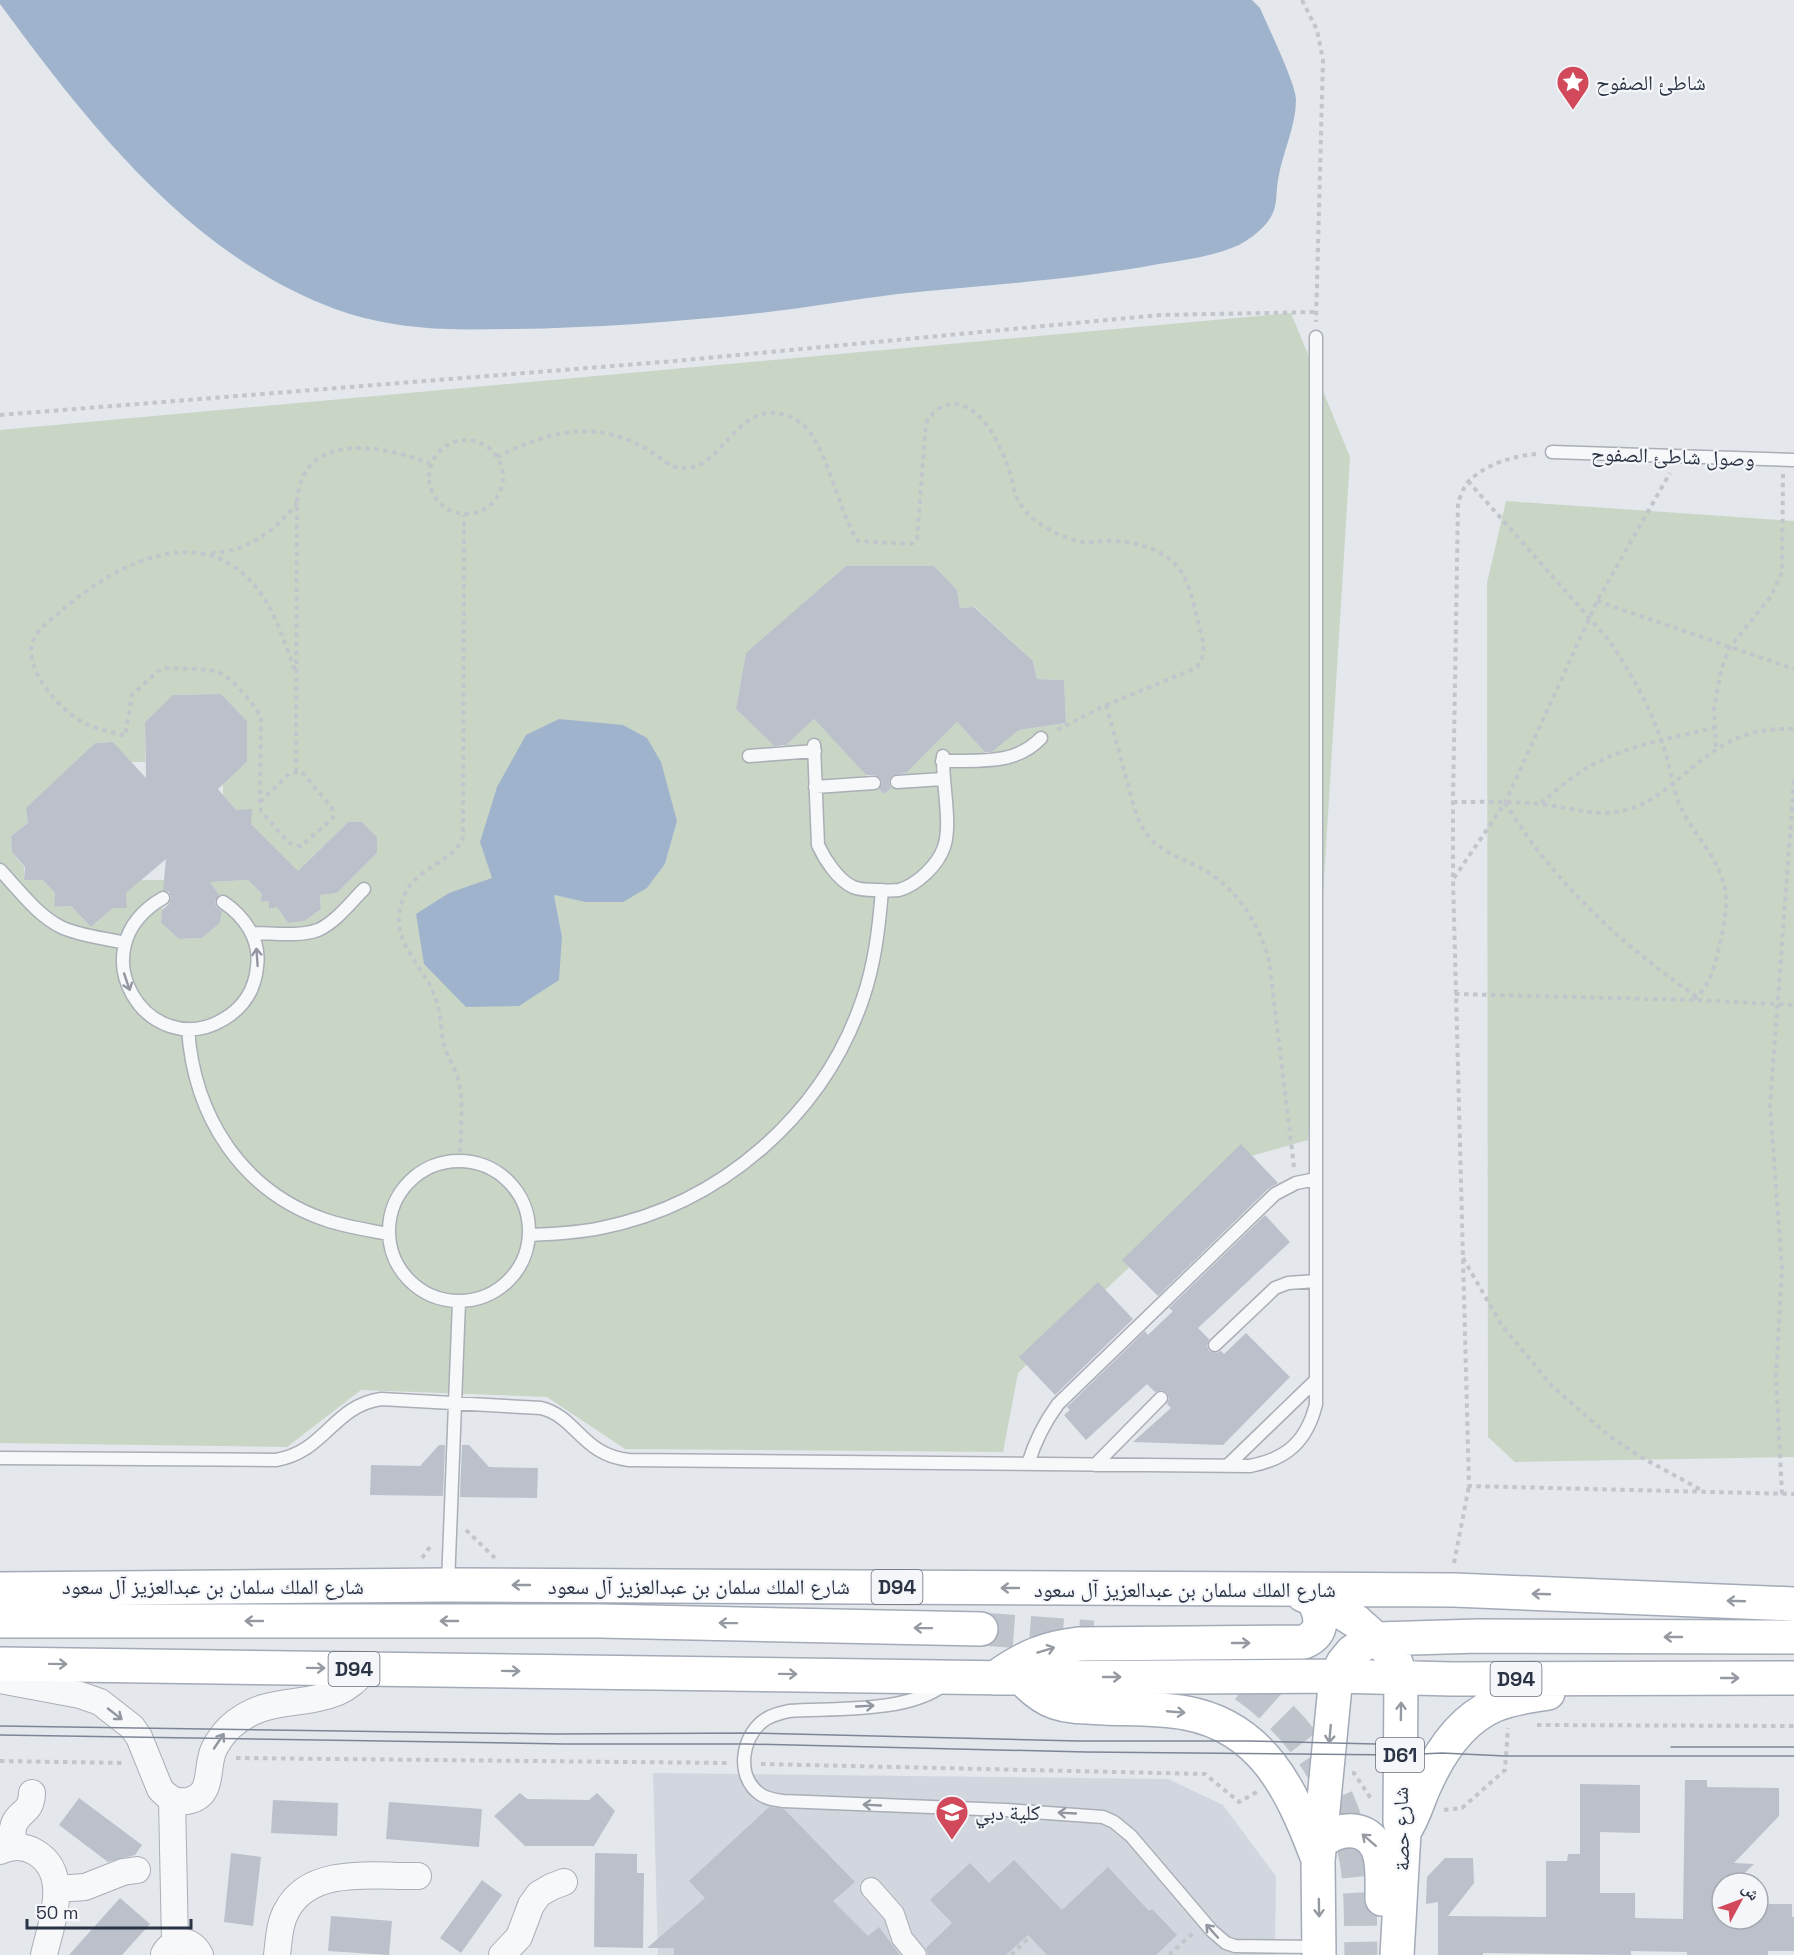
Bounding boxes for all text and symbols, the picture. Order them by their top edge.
place icon: شاطئ الصفوح [1555,64,1591,111]
place label: شاطئ الصفوح [1596,69,1706,96]
street label: وصول شاطئ الصفوح [1591,440,1755,472]
one-way arrow [251,947,262,967]
one-way arrow [122,972,133,991]
road number: D94 [872,1570,922,1604]
street label: شارع الملك سلمان بن عبدالعزيز آل سعود [62,1573,364,1600]
street label: شارع الملك سلمان بن عبدالعزيز آل سعود [548,1573,850,1600]
street label: شارع الملك سلمان بن عبدالعزيز آل سعود [1034,1576,1336,1603]
one-way arrow [511,1579,531,1591]
one-way arrow [1000,1582,1020,1594]
one-way arrow [1531,1588,1551,1599]
one-way arrow [1726,1596,1746,1607]
one-way arrow [245,1615,265,1627]
one-way arrow [440,1615,460,1627]
one-way arrow [719,1618,738,1629]
one-way arrow [913,1622,933,1634]
one-way arrow [1663,1631,1683,1643]
one-way arrow [1230,1637,1250,1649]
one-way arrow [1036,1644,1055,1655]
road number: D94 [328,1652,380,1686]
one-way arrow [48,1659,68,1670]
road number: D94 [1490,1662,1541,1696]
one-way arrow [306,1663,326,1674]
one-way arrow [501,1665,521,1677]
one-way arrow [777,1668,797,1680]
one-way arrow [1101,1672,1121,1683]
one-way arrow [1720,1672,1740,1684]
one-way arrow [854,1701,874,1712]
one-way arrow [1395,1702,1407,1722]
one-way arrow [107,1707,123,1720]
one-way arrow [1165,1707,1185,1718]
one-way arrow [1324,1724,1335,1744]
one-way arrow [213,1734,225,1750]
road number: D61 [1376,1738,1424,1772]
street label: شارع حصة [1387,1787,1415,1871]
school or university icon: كلية دبي [934,1794,970,1841]
place label: كلية دبي [975,1799,1040,1829]
one-way arrow [862,1800,882,1811]
one-way arrow [1057,1808,1077,1819]
one-way arrow [1361,1834,1377,1847]
north arrow [1710,1871,1770,1931]
text: ش [1737,1878,1764,1905]
scale bar [27,1892,190,1930]
one-way arrow [1313,1898,1325,1918]
text: 50 m [36,1901,78,1924]
one-way arrow [1204,1923,1219,1938]

